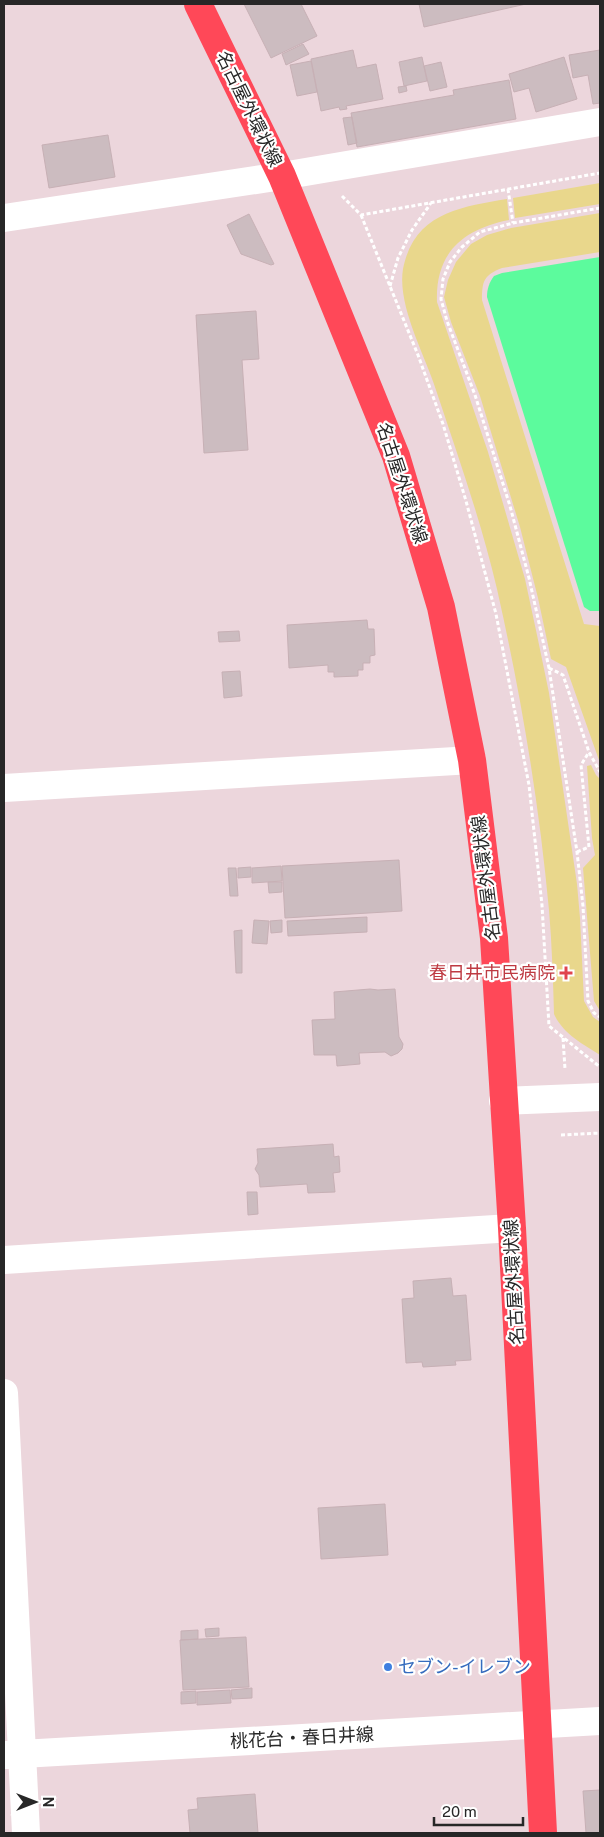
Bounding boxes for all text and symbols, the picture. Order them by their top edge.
street label: 名古屋外環状線 [212,48,287,170]
street label: 名古屋外環状線 [373,420,432,546]
street label: 名古屋外環状線 [467,814,504,942]
place label: 春日井市民病院 [429,962,555,983]
marker: 春日井市民病院 [559,966,573,980]
street label: 名古屋外環状線 [500,1219,527,1345]
place label: セブン-イレブン [398,1656,531,1677]
marker: セブン-イレブン [382,1661,394,1673]
street label: 桃花台・春日井線 [230,1723,374,1752]
north arrow [10,1777,60,1827]
scale bar [434,1794,523,1826]
text: N [40,1797,56,1807]
text: 20 m [442,1803,477,1820]

